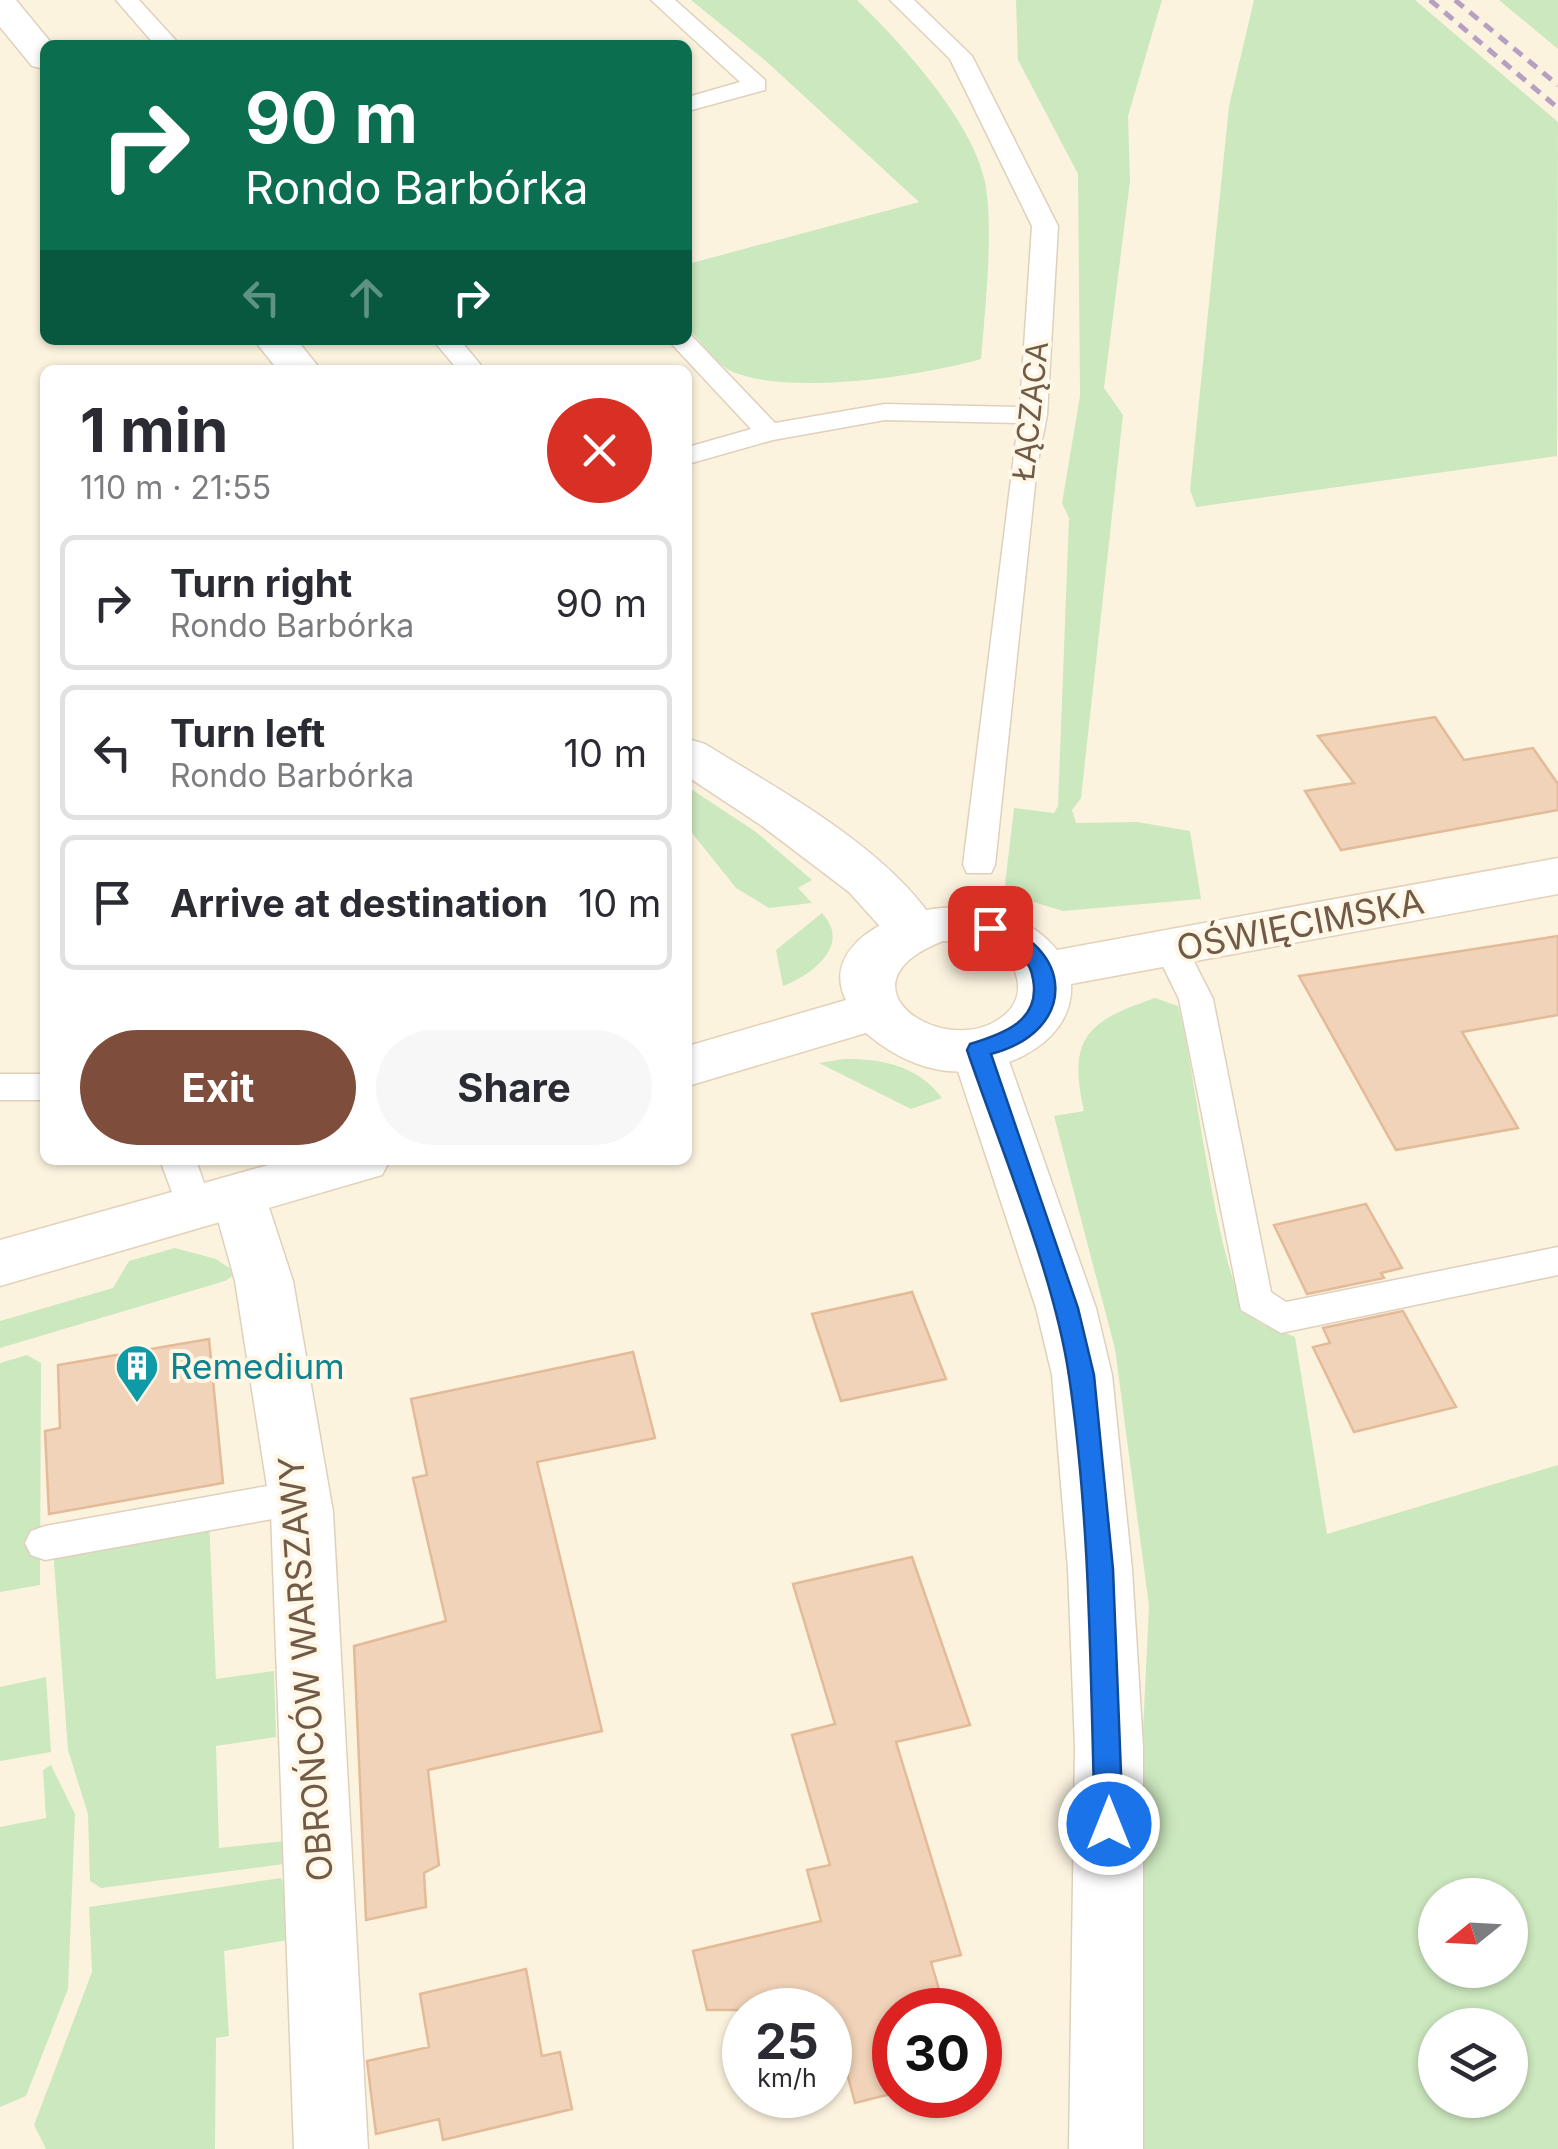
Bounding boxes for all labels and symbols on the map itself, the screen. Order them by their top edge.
street label: ŁĄCZĄCA [1005,340,1055,482]
street label: OŚWIĘCIMSKA [1173,879,1427,969]
pin [948,886,1033,971]
building icon: Remedium [114,1343,160,1404]
place label: Remedium [170,1345,345,1387]
street label: OBROŃCÓW WARSZAWY [269,1455,341,1883]
position arrow [1057,1772,1161,1876]
north arrow [1418,1878,1528,1988]
speed limit sign: 30 [872,1988,1002,2118]

